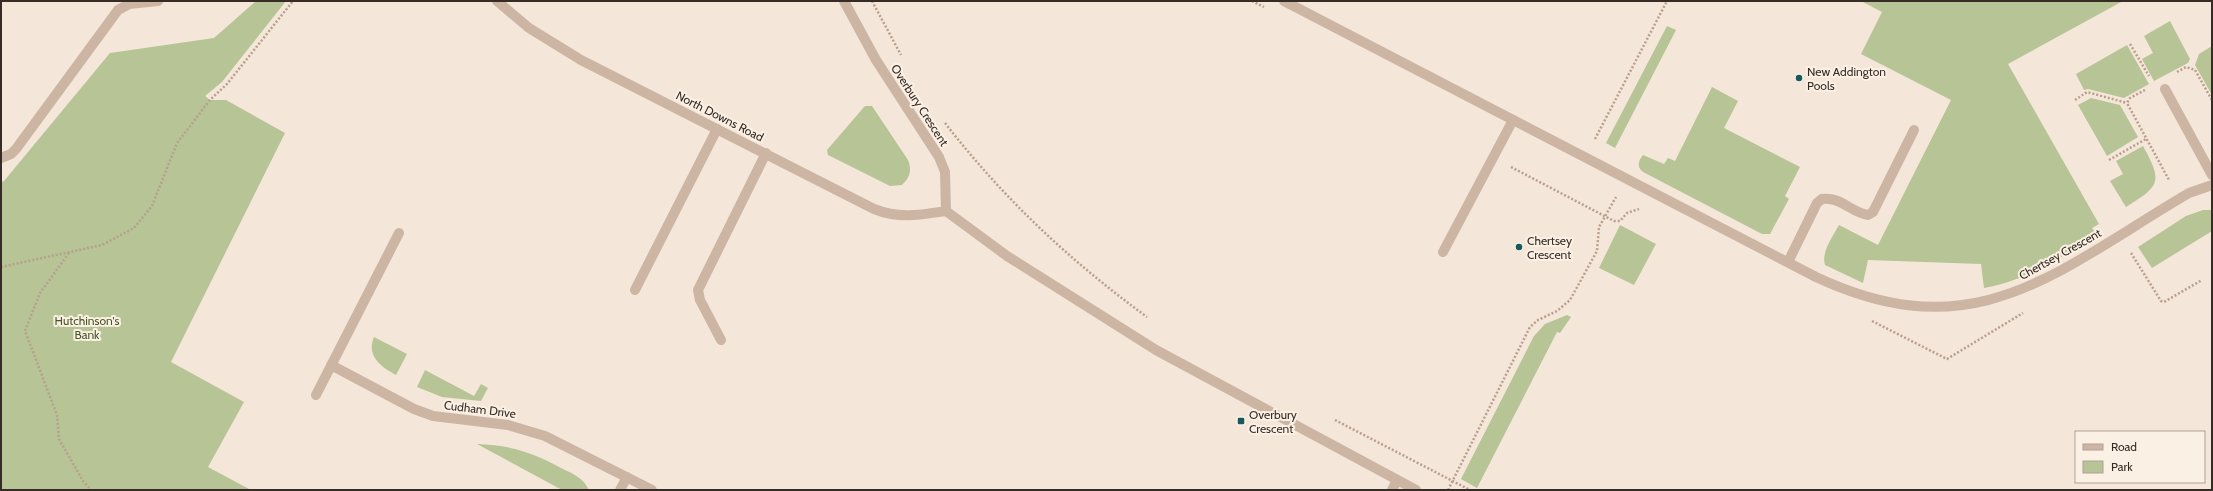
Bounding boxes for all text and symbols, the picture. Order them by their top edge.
street label: Overbury Crescent [888,61,952,149]
place label: New Addington Pools [1807,64,1886,93]
marker: New Addington Pools [1794,73,1804,83]
street label: North Downs Road [674,87,766,145]
street label: Chertsey Crescent [2016,225,2104,283]
place label: Chertsey Crescent [1527,233,1572,262]
marker: Chertsey Crescent [1514,242,1524,252]
park label: Hutchinson's Bank [55,313,119,342]
street label: Cudham Drive [443,397,517,421]
place label: Overbury Crescent [1249,407,1297,436]
marker: Overbury Crescent [1236,416,1246,426]
legend [2075,431,2205,483]
text: Road [2111,439,2137,454]
text: Park [2111,459,2133,474]

